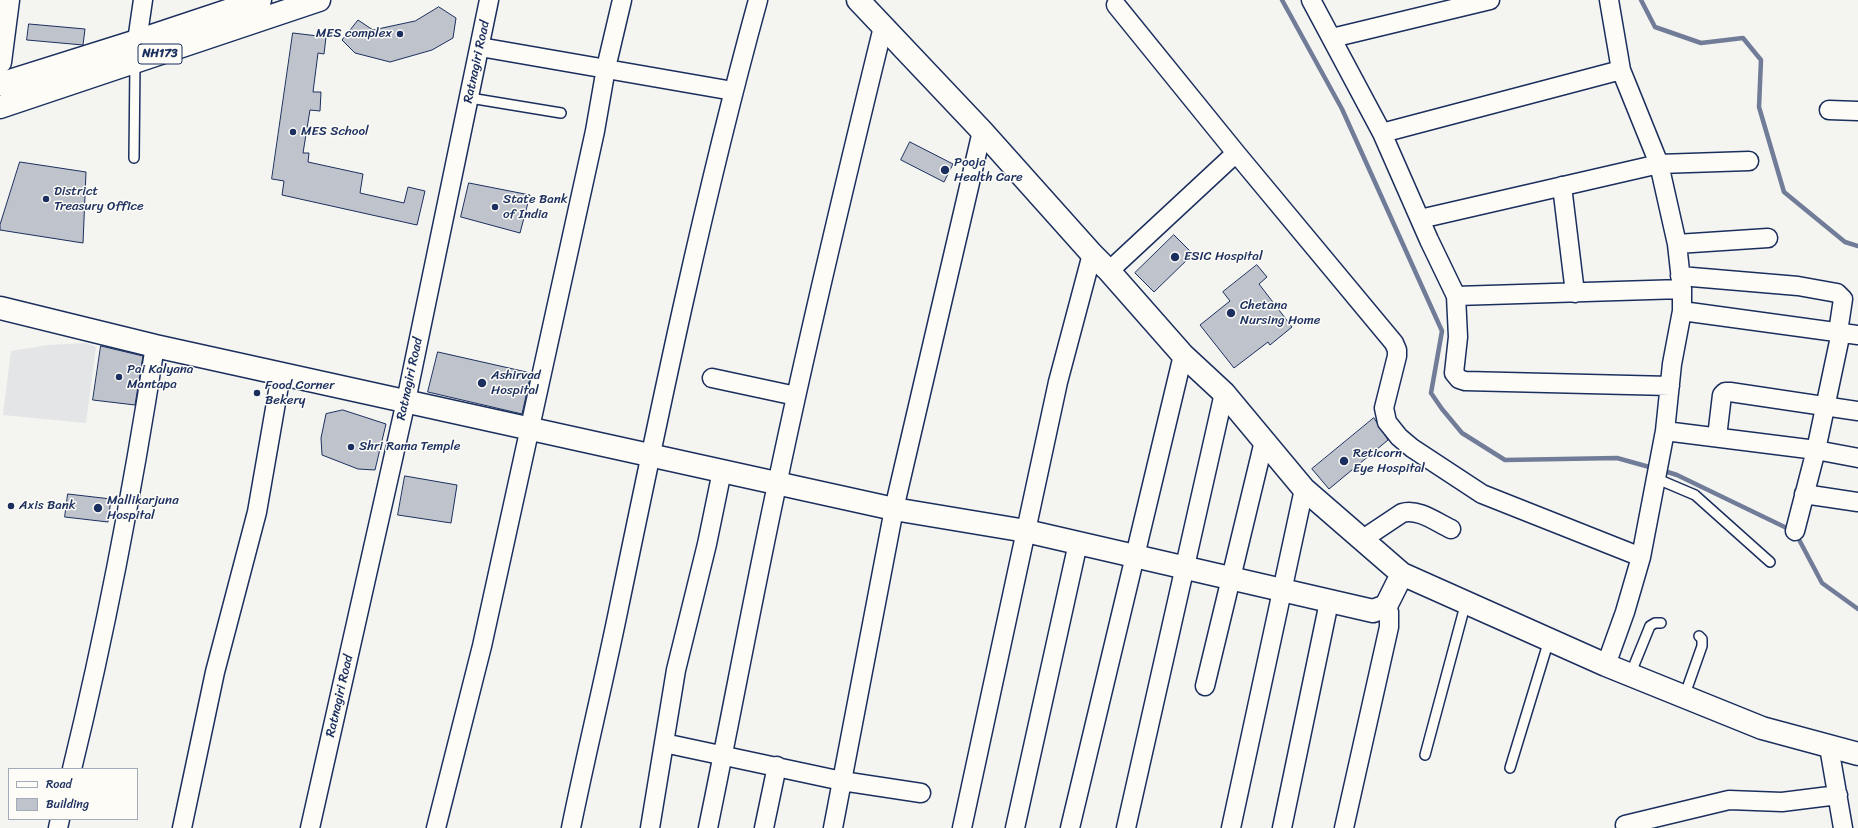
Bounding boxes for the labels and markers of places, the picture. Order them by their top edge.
place label: MES complex [316,26,392,42]
marker: MES complex [395,29,405,39]
place label: MES School [301,124,369,140]
marker: MES School [288,127,298,137]
place label: Pooja Health Care [954,155,1023,186]
marker: Pooja Health Care [939,164,951,176]
place label: District Treasury Office [54,184,144,215]
place label: State Bank of India [503,192,568,223]
marker: District Treasury Office [41,194,51,204]
marker: State Bank of India [490,202,500,212]
place label: ESIC Hospital [1184,249,1263,265]
marker: ESIC Hospital [1169,251,1181,263]
place label: Chetana Nursing Home [1240,298,1320,329]
marker: Chetana Nursing Home [1225,307,1237,319]
place label: Pai Kalyana Mantapa [127,362,193,393]
place label: Ashirvad Hospital [491,368,541,399]
marker: Pai Kalyana Mantapa [114,372,124,382]
marker: Ashirvad Hospital [476,377,488,389]
place label: Food Corner Bekery [265,378,335,409]
marker: Food Corner Bekery [252,388,262,398]
place label: Shri Rama Temple [359,439,461,455]
marker: Shri Rama Temple [346,442,356,452]
place label: Reticorn Eye Hospital [1353,446,1425,477]
marker: Reticorn Eye Hospital [1338,455,1350,467]
place label: Mallikarjuna Hospital [107,493,179,524]
place label: Axis Bank [19,498,76,514]
marker: Axis Bank [6,501,16,511]
marker: Mallikarjuna Hospital [92,502,104,514]

